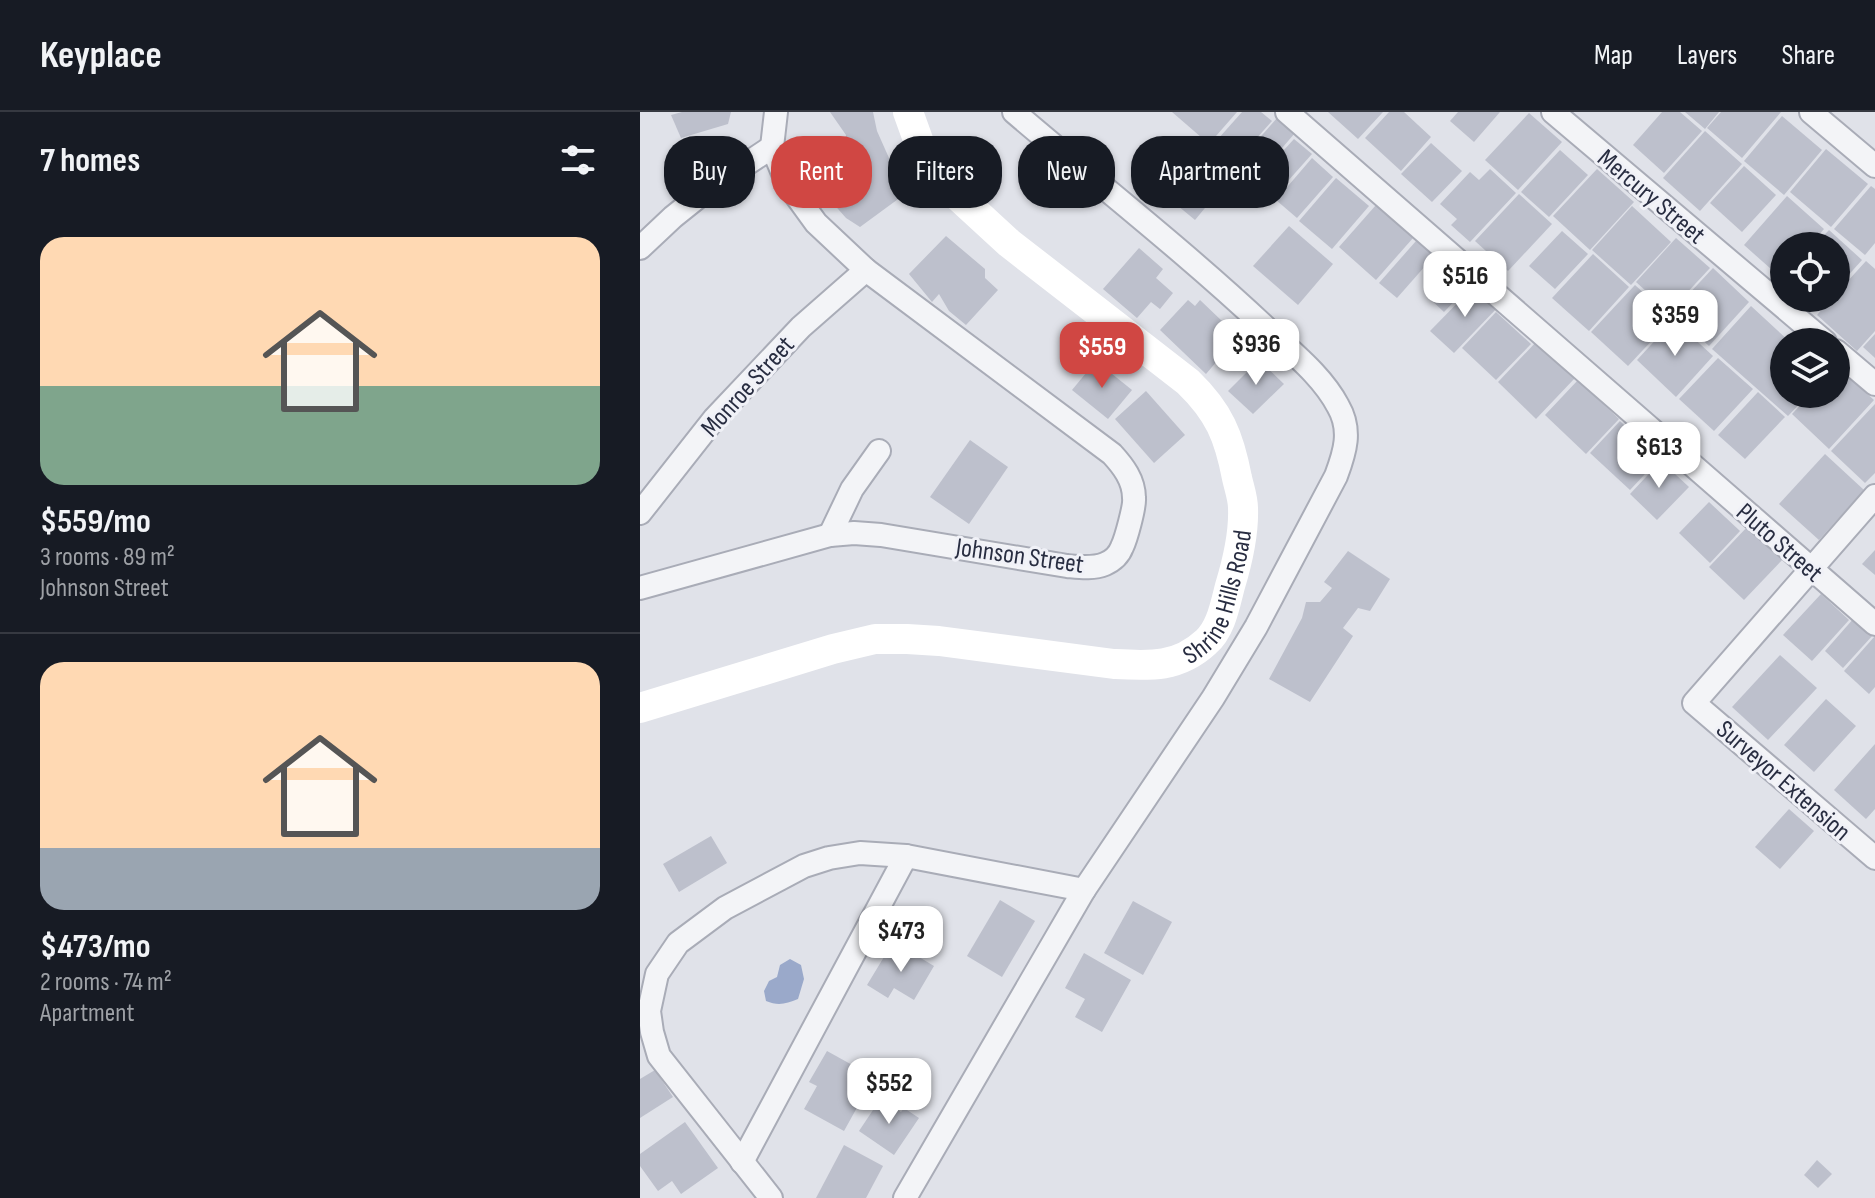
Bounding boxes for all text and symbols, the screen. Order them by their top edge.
text: Keyplace [40,33,162,78]
text: Map [1594,39,1633,72]
text: Layers [1677,39,1737,72]
text: Share [1781,39,1835,72]
chip: Buy [664,136,755,208]
chip: Rent [771,136,872,208]
chip: Filters [888,136,1002,208]
chip: New [1018,136,1115,208]
chip: Apartment [1131,136,1289,208]
icon: filters [556,138,600,182]
text: 7 homes [40,140,140,181]
street label: Mercury Street [1591,143,1711,251]
map controls [1770,232,1850,408]
button: locate [1770,232,1850,312]
pin: $516 [1418,251,1512,319]
text: $516 [1441,261,1489,292]
icon: home [248,289,392,433]
pin: $359 [1628,290,1722,358]
text: $359 [1651,300,1699,331]
pin: $936 [1209,319,1303,387]
pin: $559 [1055,322,1149,390]
button: layers [1770,328,1850,408]
text: $936 [1231,329,1281,360]
street label: Monroe Street [695,330,801,444]
text: $559 [1078,332,1126,363]
pin: $613 [1612,422,1706,490]
text: $613 [1635,432,1683,463]
street label: Pluto Street [1730,497,1829,589]
text: $559/mo [40,501,151,542]
street label: Shrine Hills Road [1178,528,1259,672]
street label: Johnson Street [953,532,1086,581]
text: 3 rooms · 89 m² [40,542,175,573]
text: Johnson Street [40,573,169,604]
icon: home [248,714,392,858]
street label: Surveyor Extension [1710,714,1856,848]
pin: $473 [854,906,948,974]
text: $473 [877,916,925,947]
text: $473/mo [40,926,150,967]
text: 2 rooms · 74 m² [40,967,172,998]
text: Apartment [40,998,134,1029]
pin: $552 [842,1058,936,1126]
text: $552 [865,1068,913,1099]

